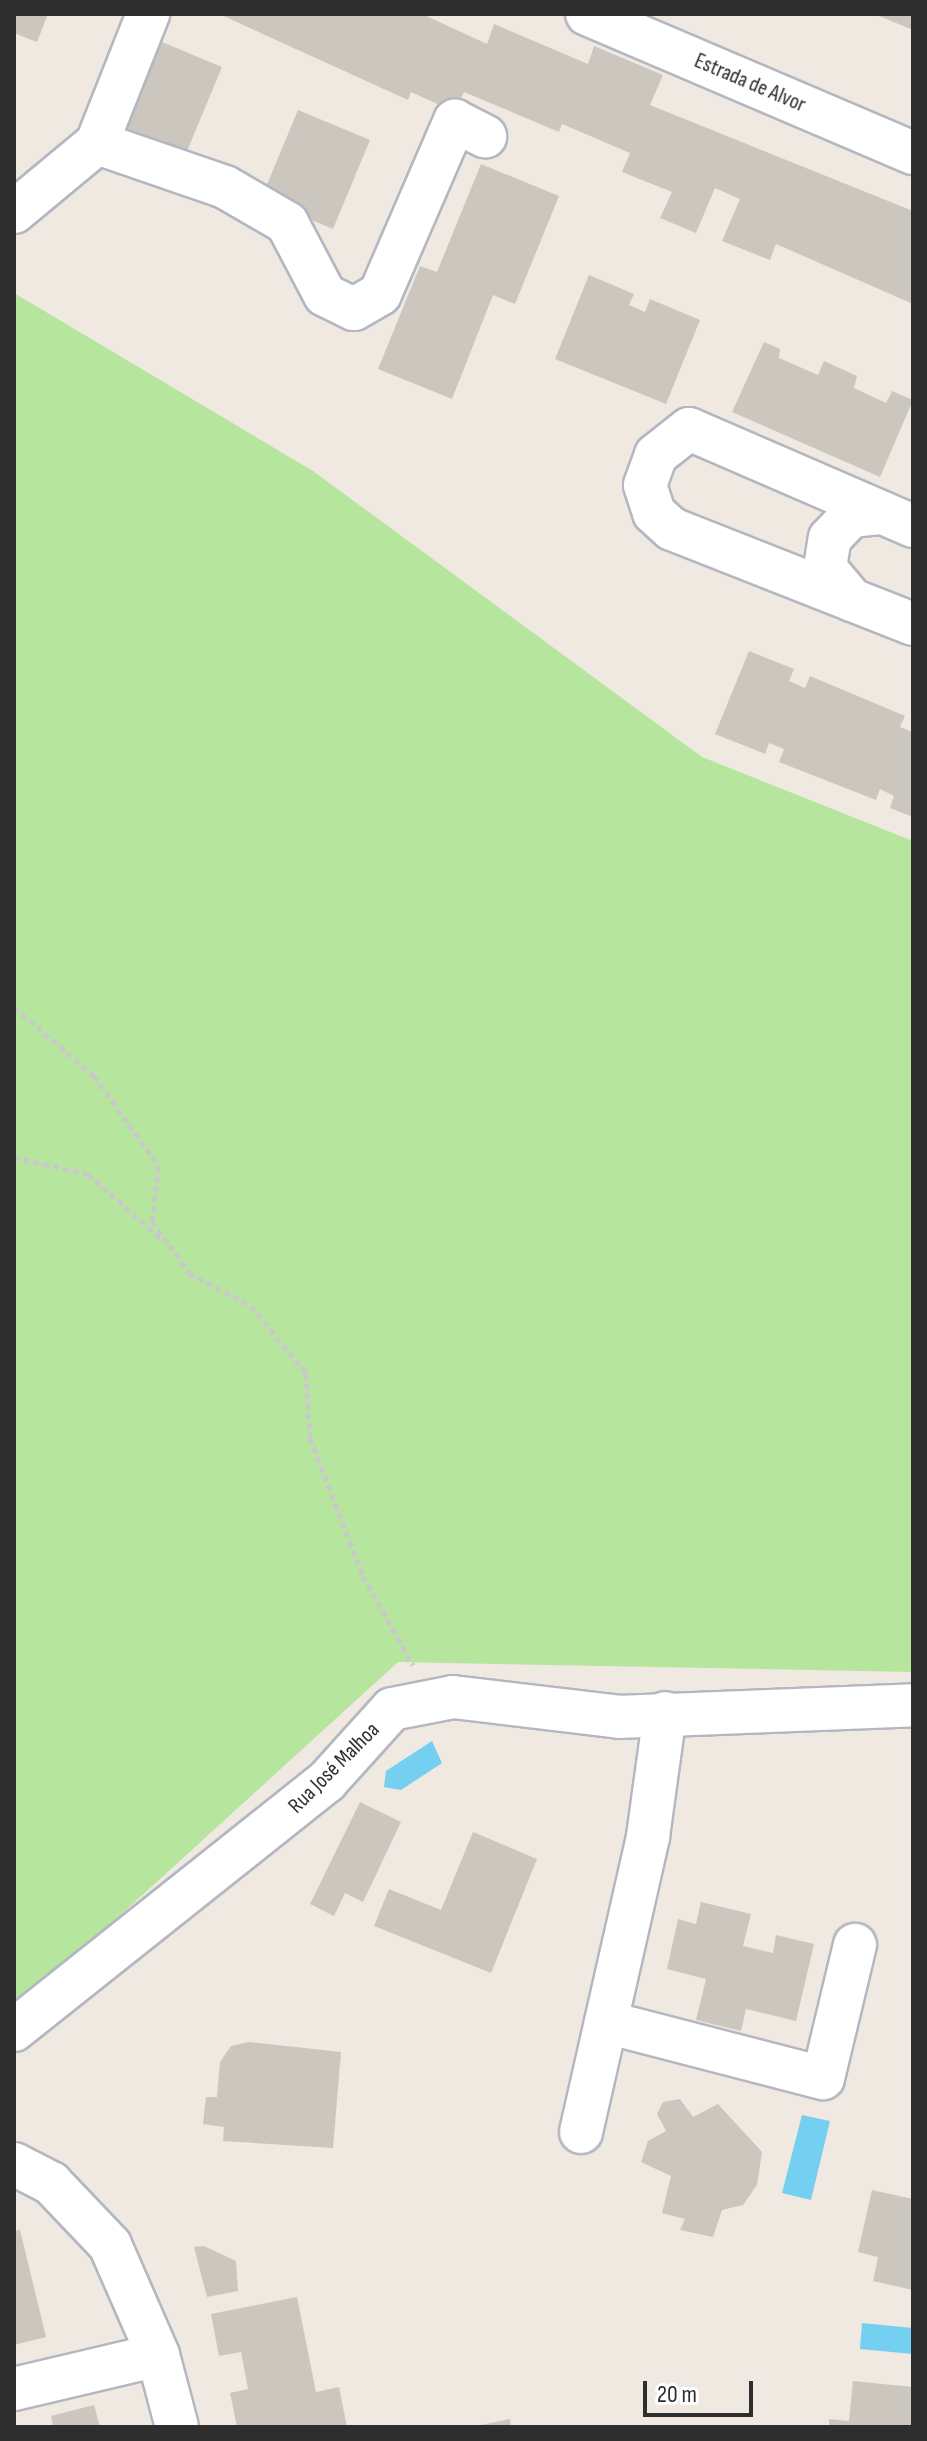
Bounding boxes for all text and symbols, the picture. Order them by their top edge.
street label: Estrada de Alvor [690,48,810,118]
street label: Rua José Malhoa [283,1717,385,1819]
scale bar [647,2365,757,2415]
text: 20 m [657,2380,697,2409]

